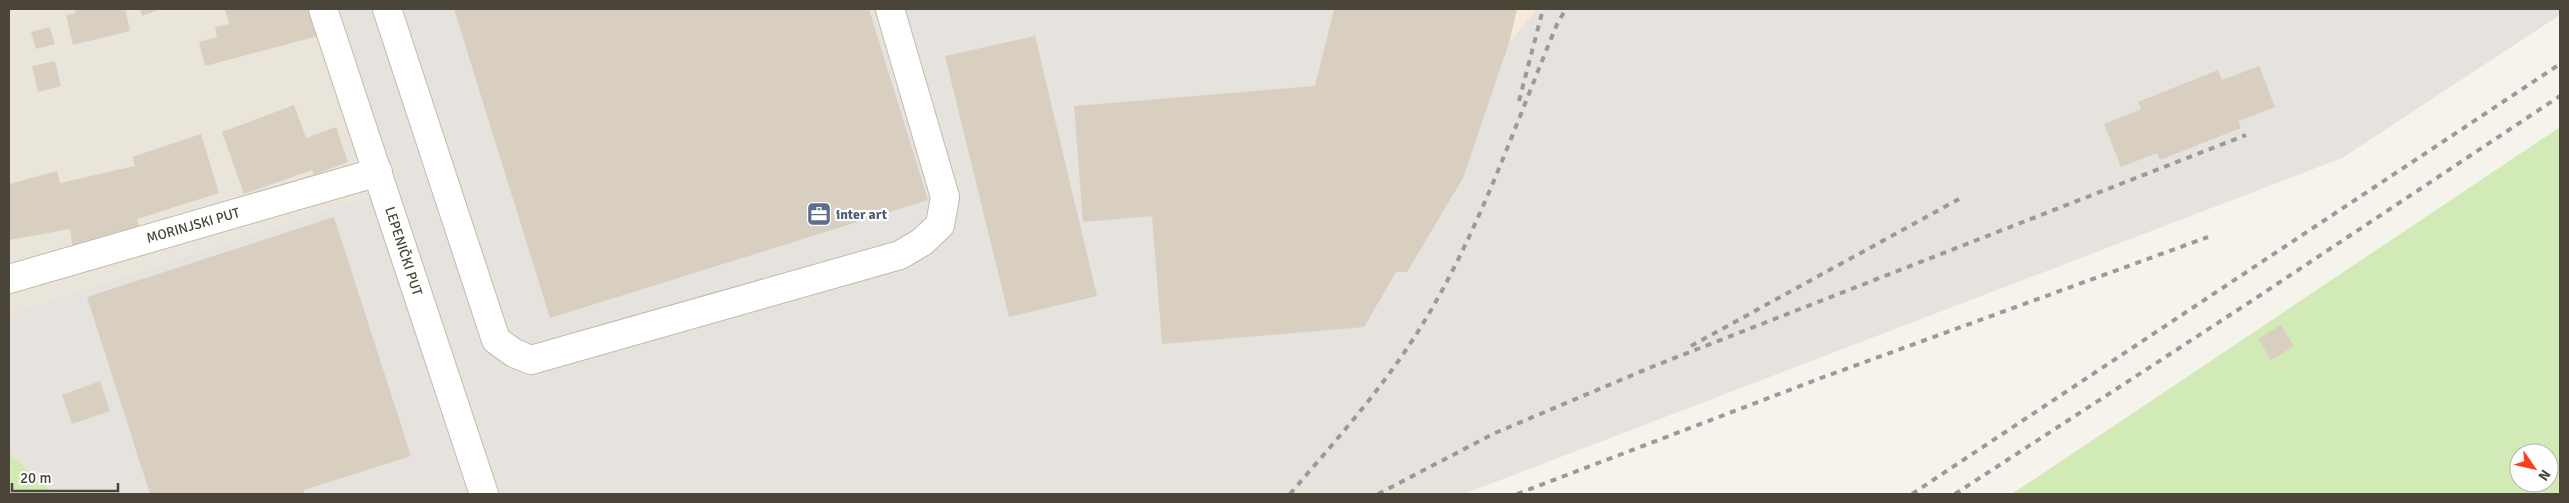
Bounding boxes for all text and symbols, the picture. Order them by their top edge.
office icon: inter art [806,201,832,227]
street label: MORINJSKI PUT [144,204,242,247]
street label: LEPENIČKI PUT [381,204,426,298]
place label: inter art [836,206,888,223]
north arrow [2509,443,2559,493]
scale bar [12,460,119,492]
text: N [2535,466,2554,484]
text: 20 m [20,469,51,487]

